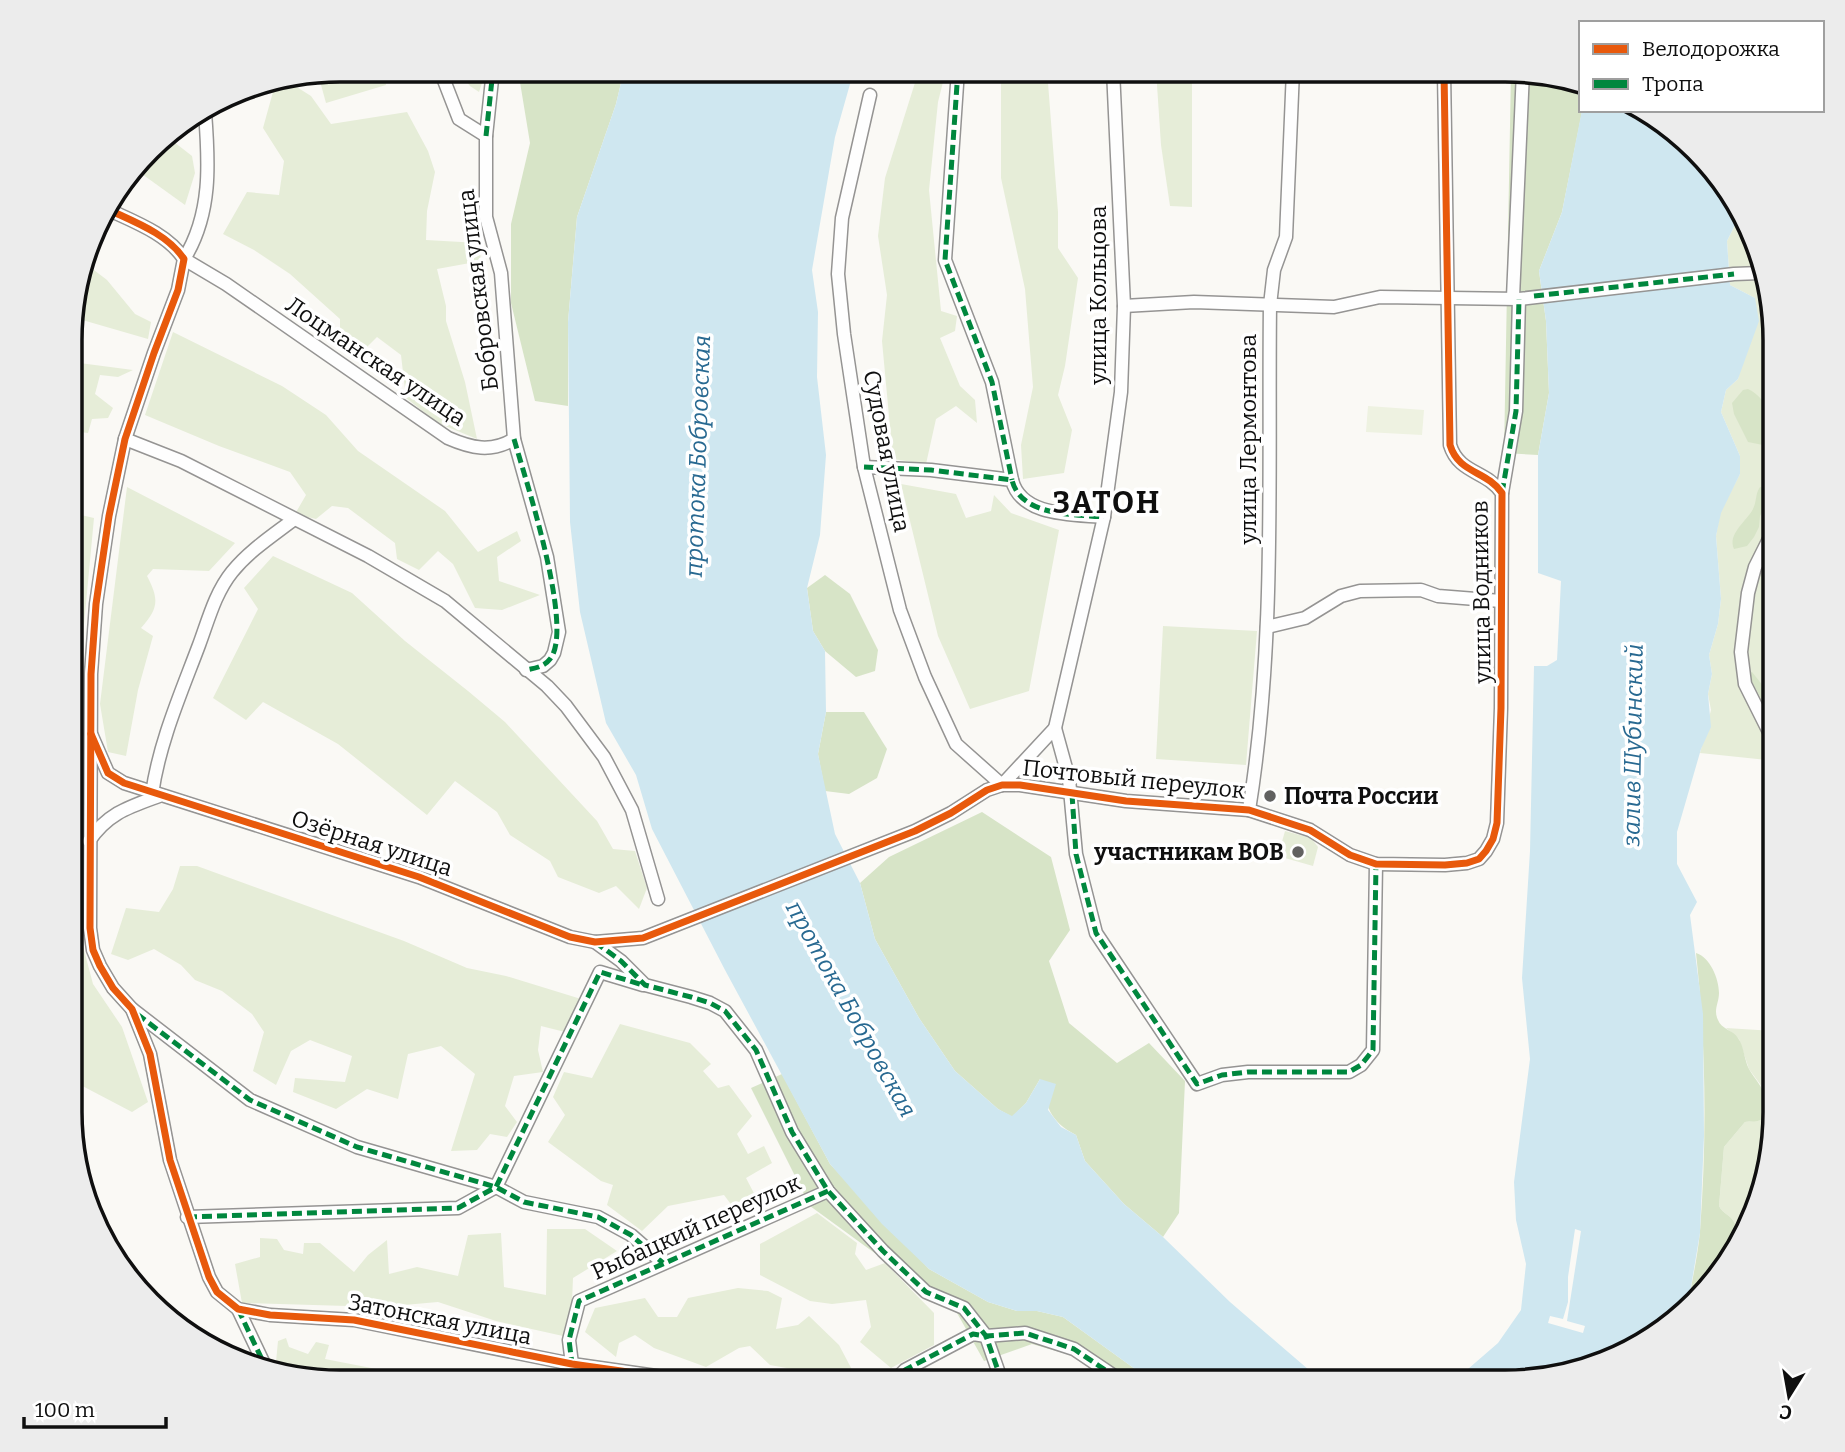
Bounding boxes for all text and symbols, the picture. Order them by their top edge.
legend [1579,21,1824,112]
text: Велодорожка [1642,36,1780,62]
text: Тропа [1642,71,1704,97]
street label: Бобровская улица [452,187,504,392]
street label: улица Кольцова [1084,205,1112,386]
street label: Лоцманская улица [281,290,472,432]
street label: улица Лермонтова [1234,333,1262,545]
water label: протока Бобровская [680,334,716,579]
street label: Судовая улица [858,368,916,535]
district label: ЗАТОН [1053,485,1161,521]
street label: улица Водников [1465,500,1497,685]
water label: залив Шубинский [1617,643,1649,847]
street label: Почтовый переулок [1021,753,1247,805]
place label: Почта России [1284,782,1439,810]
marker: Почта России [1262,788,1278,804]
street label: Озёрная улица [288,804,456,882]
place label: участникам ВОВ [1093,838,1284,866]
marker: участникам ВОВ [1290,844,1306,860]
water label: протока Бобровская [779,895,922,1122]
street label: Рыбацкий переулок [587,1168,806,1286]
street label: Затонская улица [346,1287,534,1351]
north arrow [1754,1361,1824,1431]
scale bar [24,1386,166,1430]
text: 100 m [35,1397,95,1423]
text: С [1778,1400,1794,1425]

